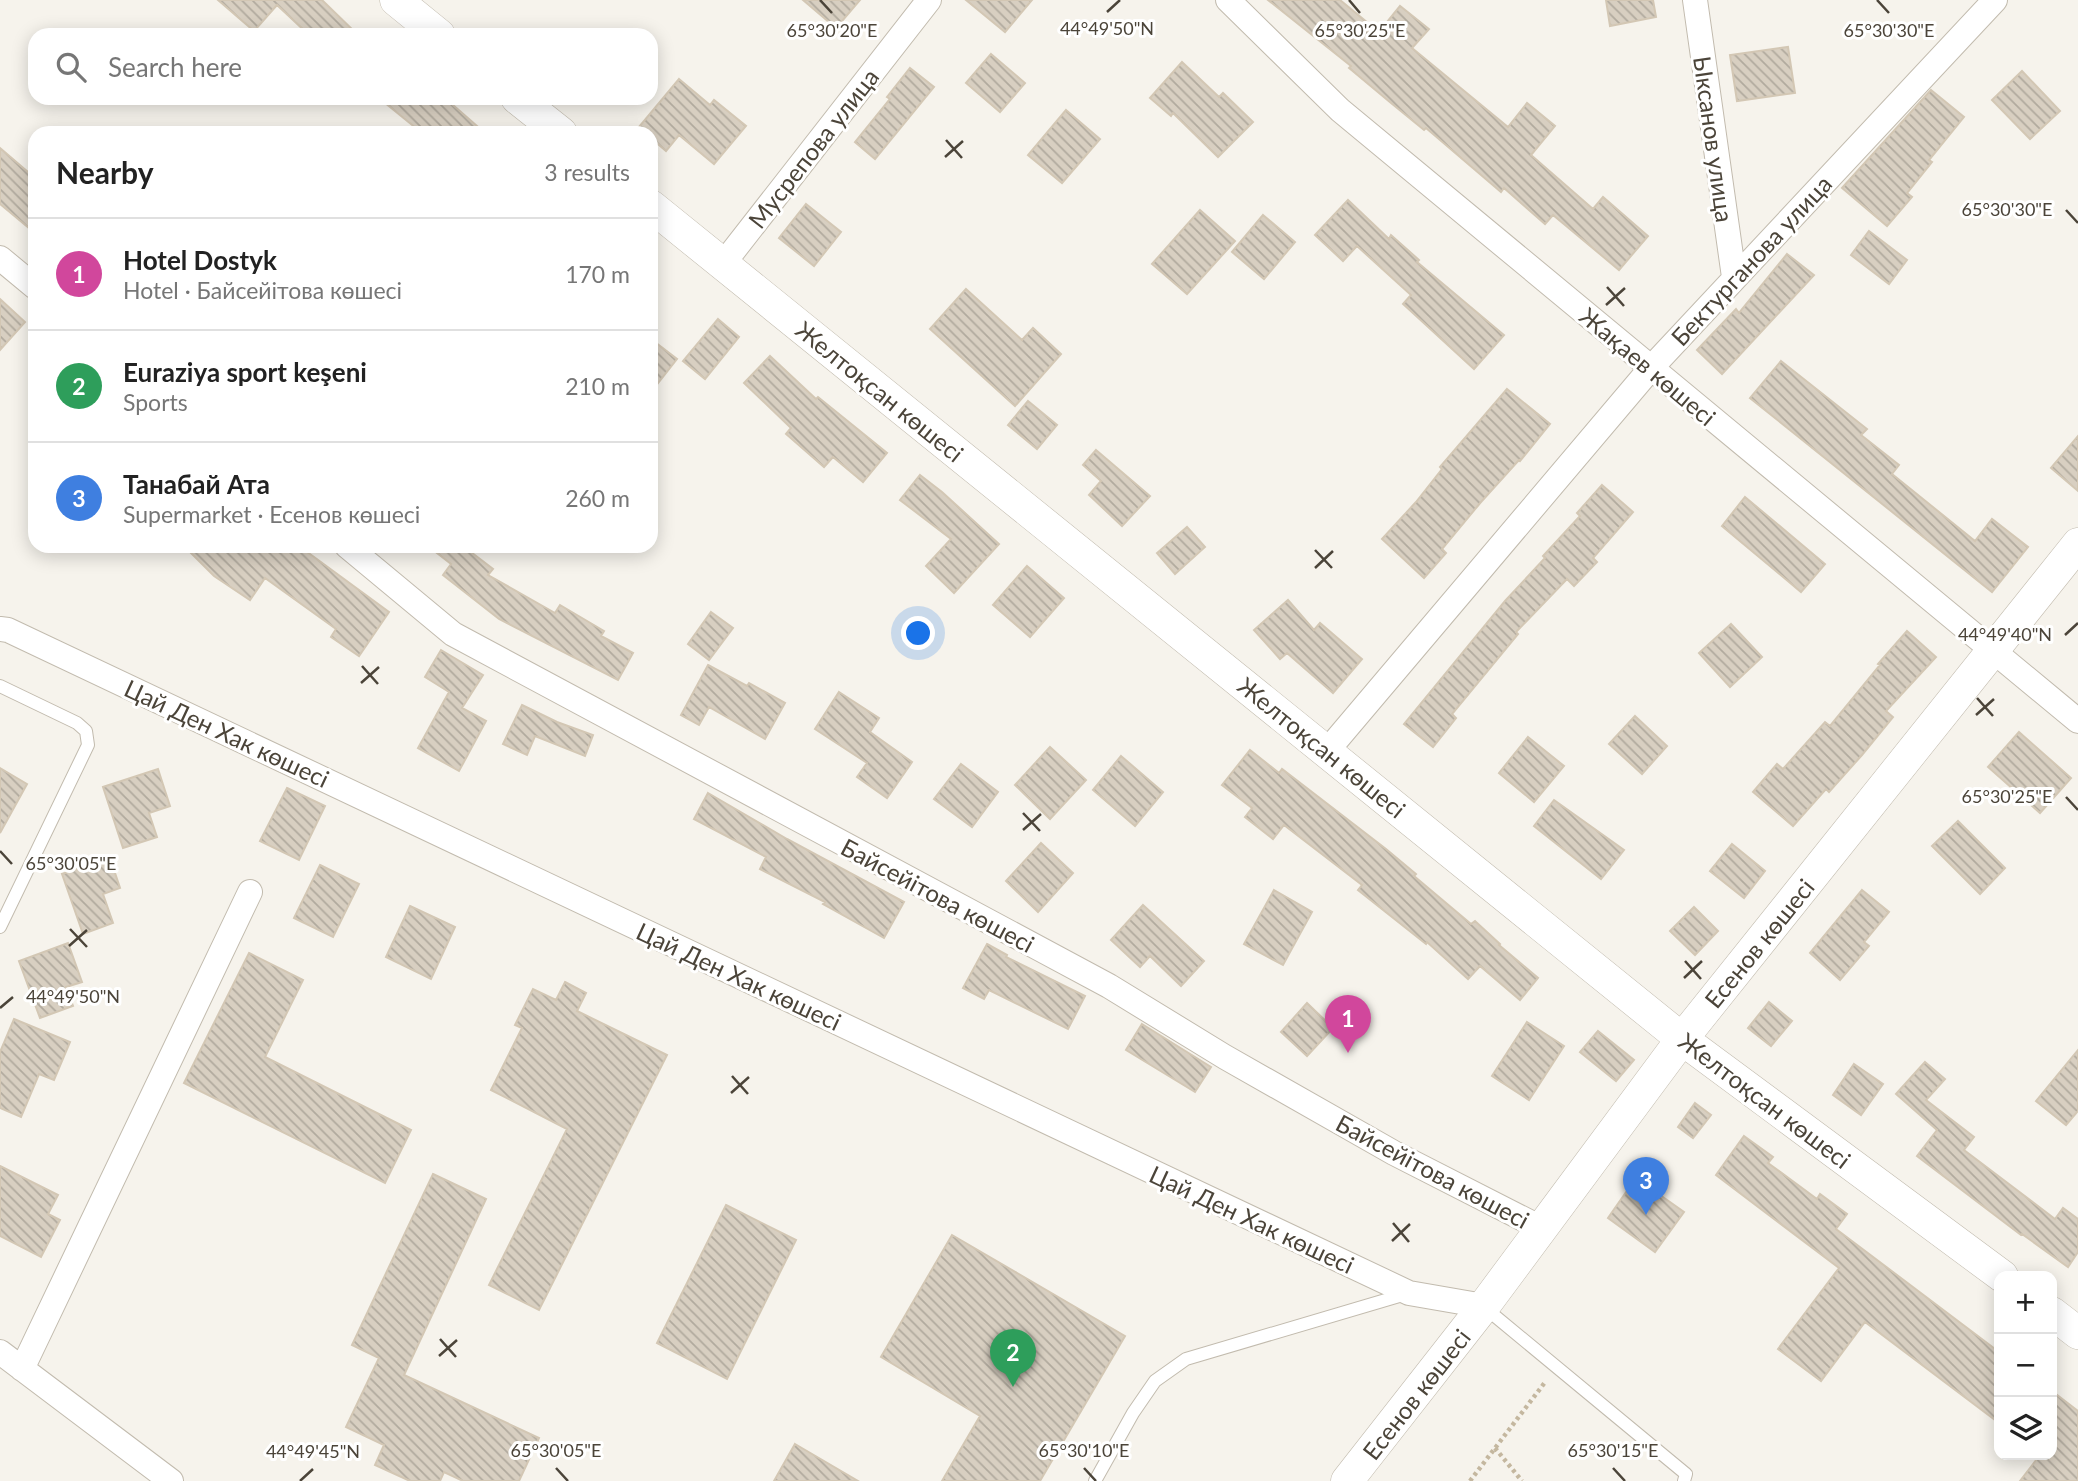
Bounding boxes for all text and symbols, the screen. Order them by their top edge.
text: 44°49'50"N [1060,17,1154,39]
text: 65°30'20"E [787,19,877,41]
text: 65°30'25"E [1315,19,1405,41]
text: 65°30'30"E [1844,19,1934,41]
search box [28,28,658,105]
icon: search [52,48,90,86]
text: Search here [108,51,242,83]
street label: Ыксанов улица [1688,54,1740,224]
street label: Мусрепова улица [742,63,884,233]
text: Nearby [56,154,154,190]
text: 3 results [544,158,630,186]
street label: Бектурганова улица [1665,169,1837,351]
text: 65°30'30"E [1962,198,2052,220]
text: Hotel Dostyk [123,244,277,276]
text: 1 [72,260,86,288]
text: 170 m [565,260,630,288]
text: Hotel · Байсейітова көшесі [123,276,402,304]
street label: Жақаев көшесі [1574,301,1722,431]
street label: Желтоқсан көшесі [790,314,970,468]
text: Euraziya sport keşeni [123,356,367,388]
text: 2 [72,372,86,400]
text: 210 m [565,372,630,400]
text: Sports [123,388,188,416]
text: Танабай Ата [123,468,270,500]
text: 3 [72,484,86,512]
text: 260 m [565,484,630,512]
text: Supermarket · Есенов көшесі [123,500,420,528]
your location [901,616,935,650]
text: 44°49'40"N [1958,623,2052,645]
street label: Желтоқсан көшесі [1232,670,1412,824]
street label: Цай Ден Хак көшесі [120,673,334,793]
text: 65°30'25"E [1962,785,2052,807]
street label: Байсейітова көшесі [837,832,1039,958]
text: 65°30'05"E [26,852,116,874]
street label: Есенов көшесі [1698,873,1820,1013]
street label: Цай Ден Хак көшесі [632,916,846,1036]
text: 44°49'50"N [26,985,120,1007]
pin: 1 [1325,995,1371,1053]
street label: Желтоқсан көшесі [1673,1026,1857,1174]
street label: Байсейітова көшесі [1332,1108,1534,1234]
pin: 3 [1623,1157,1669,1215]
street label: Цай Ден Хак көшесі [1145,1159,1359,1279]
map controls [1994,1271,2057,1460]
button: + [1994,1271,2057,1334]
street label: Есенов көшесі [1356,1323,1476,1465]
pin: 2 [990,1329,1036,1387]
button: − [1994,1334,2057,1397]
button: layers [1994,1397,2057,1460]
text: 65°30'05"E [511,1439,601,1461]
text: 65°30'10"E [1039,1439,1129,1461]
text: 65°30'15"E [1568,1439,1658,1461]
text: 44°49'45"N [266,1440,360,1462]

